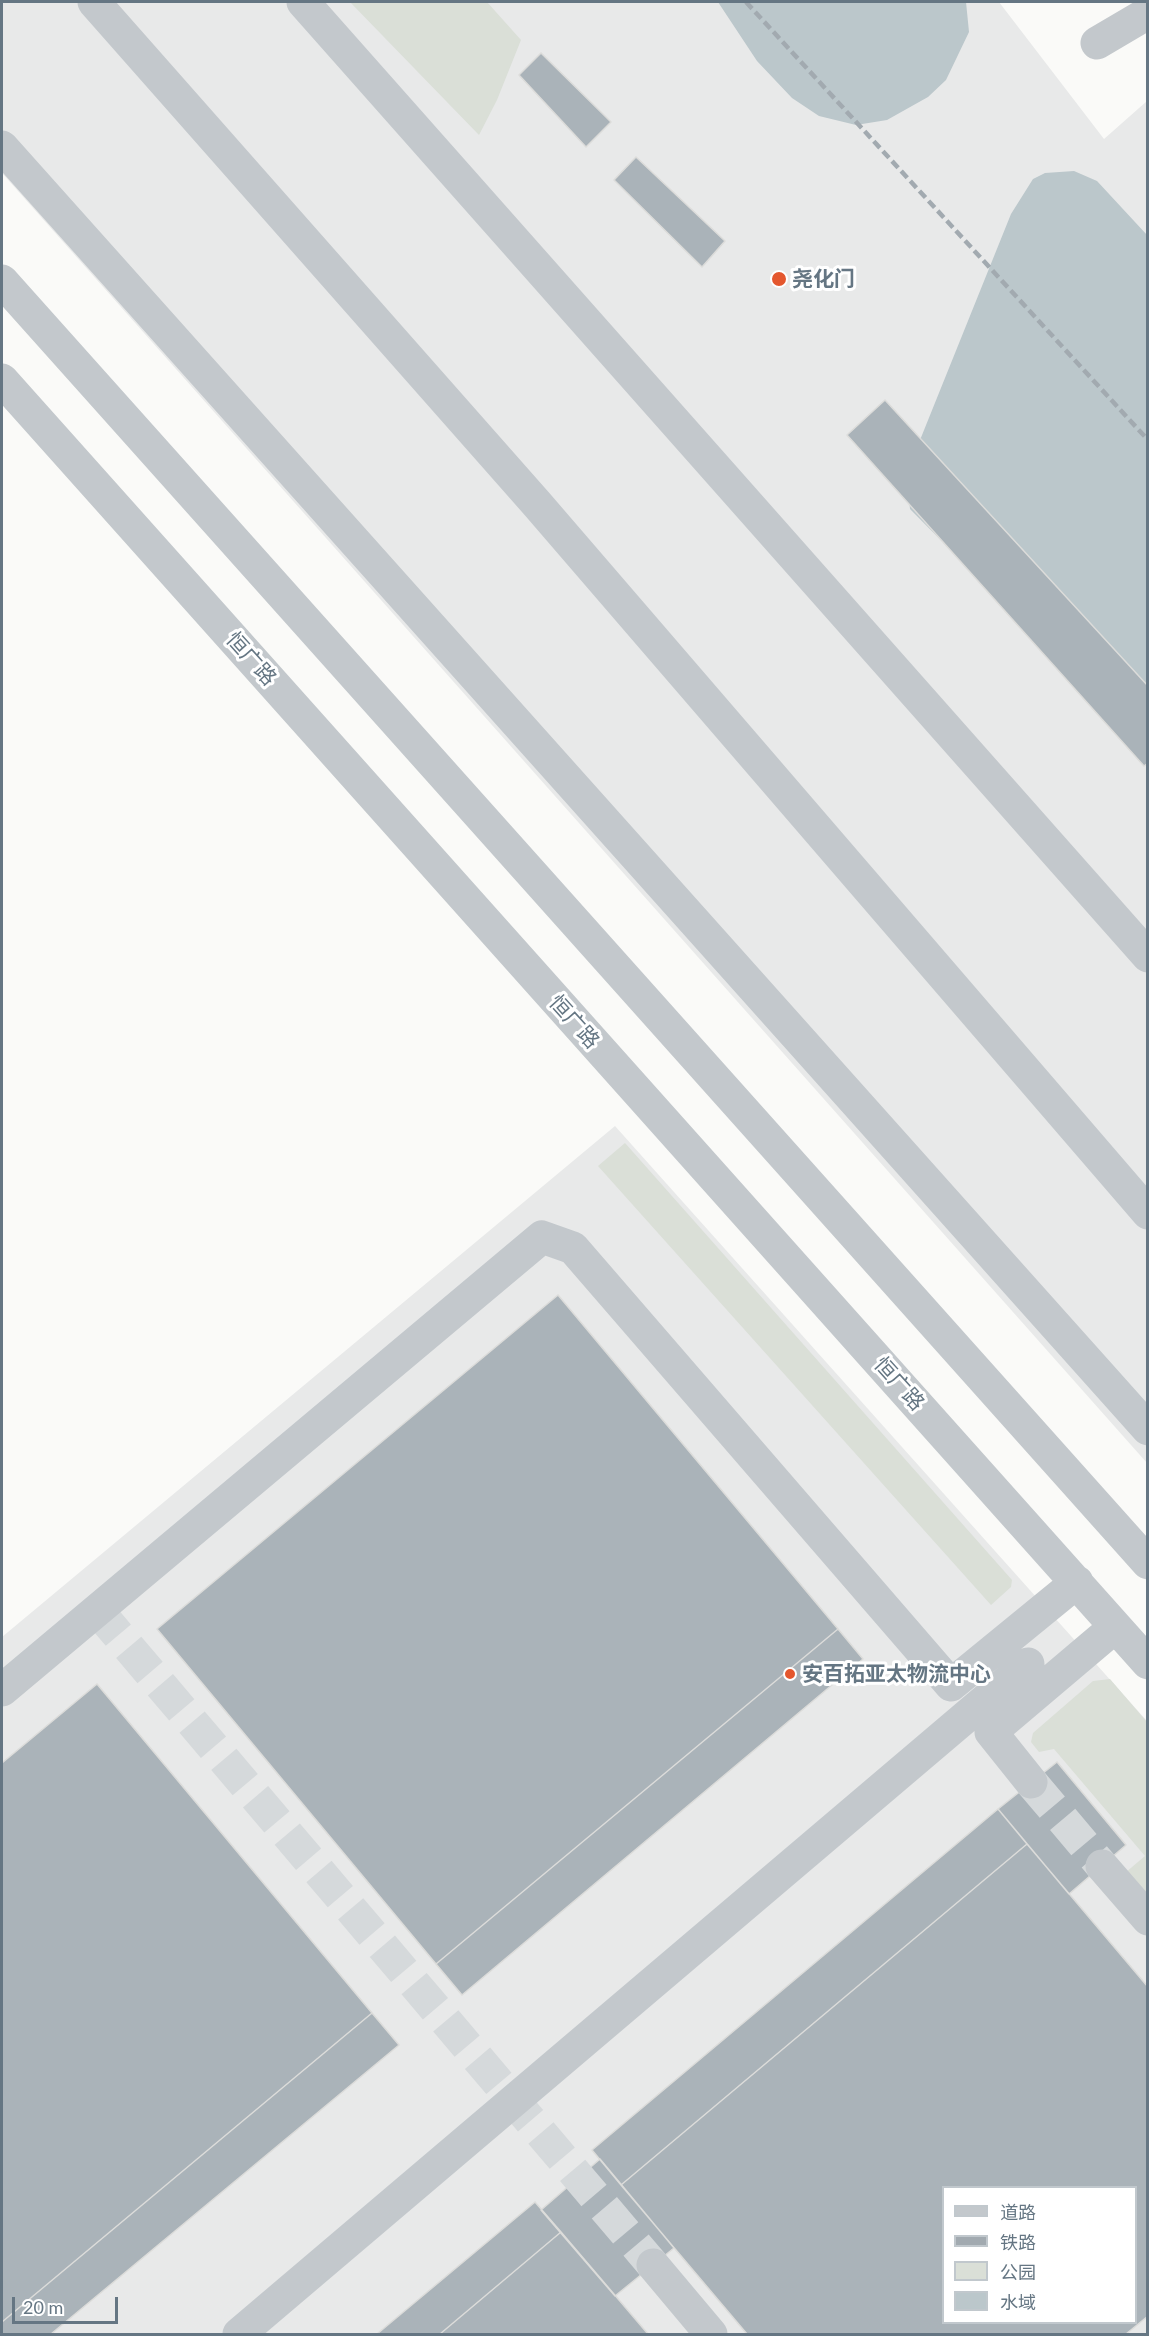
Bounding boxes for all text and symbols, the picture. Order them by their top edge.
place label: 尧化门 [792,266,855,292]
marker: 尧化门 [770,270,788,288]
street label: 恒广路 [221,627,281,691]
street label: 恒广路 [544,990,604,1054]
street label: 恒广路 [869,1352,929,1416]
place label: 安百拓亚太物流中心 [802,1661,991,1687]
marker: 安百拓亚太物流中心 [783,1667,797,1681]
legend [942,2186,1137,2324]
text: 道路 [1000,2201,1036,2223]
text: 铁路 [1000,2231,1036,2253]
text: 公园 [1000,2261,1036,2283]
scale bar [15,2285,122,2323]
text: 水域 [1000,2291,1036,2313]
text: 20 m [23,2296,63,2318]

